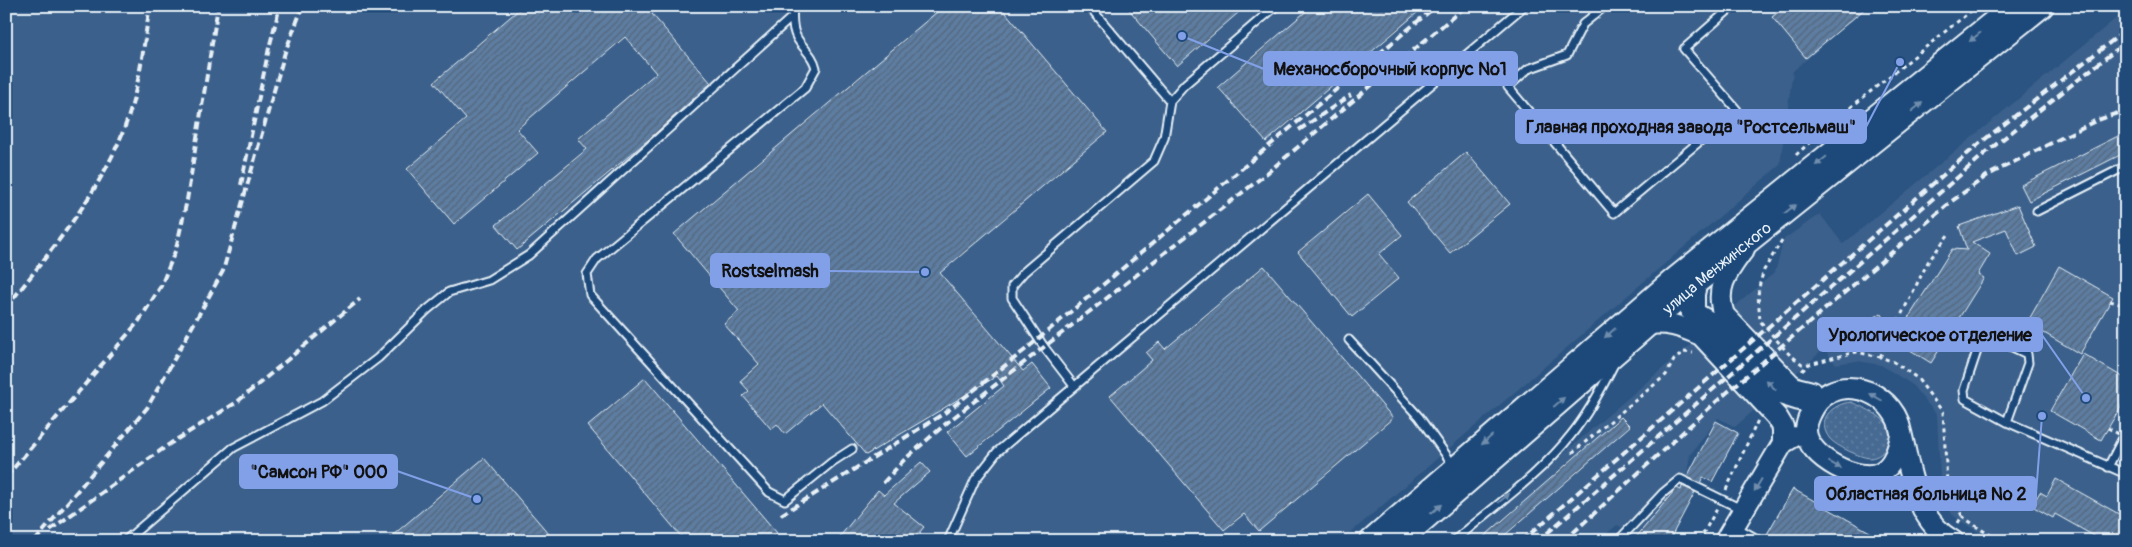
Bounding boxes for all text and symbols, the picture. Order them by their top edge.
one-way arrow [1969,31,1982,42]
callout: Механосборочный корпус №1 [1264,52,1517,85]
text: Механосборочный корпус №1 [1273,58,1507,81]
one-way arrow [1910,101,1922,113]
callout: Главная проходная завода "Ростсельмаш" [1516,110,1866,143]
text: Главная проходная завода "Ростсельмаш" [1526,116,1856,139]
one-way arrow [1815,156,1828,167]
one-way arrow [1783,203,1796,214]
street label: улица Менжинского [1658,218,1776,320]
callout: Rostselmash [711,254,829,287]
text: Rostselmash [721,260,819,283]
callout: Урологическое отделение [1818,318,2042,351]
text: Урологическое отделение [1828,324,2033,347]
one-way arrow [1604,327,1616,339]
one-way arrow [1765,380,1777,392]
one-way arrow [1869,393,1882,402]
one-way arrow [1552,396,1564,408]
one-way arrow [1482,434,1494,446]
callout: "Самсон РФ" ООО [240,455,397,488]
text: "Самсон РФ" ООО [251,461,388,484]
one-way arrow [1828,461,1842,469]
callout: Областная больница № 2 [1815,477,2036,510]
one-way arrow [1753,478,1762,491]
text: Областная больница № 2 [1825,483,2027,506]
one-way arrow [1498,492,1510,504]
one-way arrow [1430,503,1442,515]

